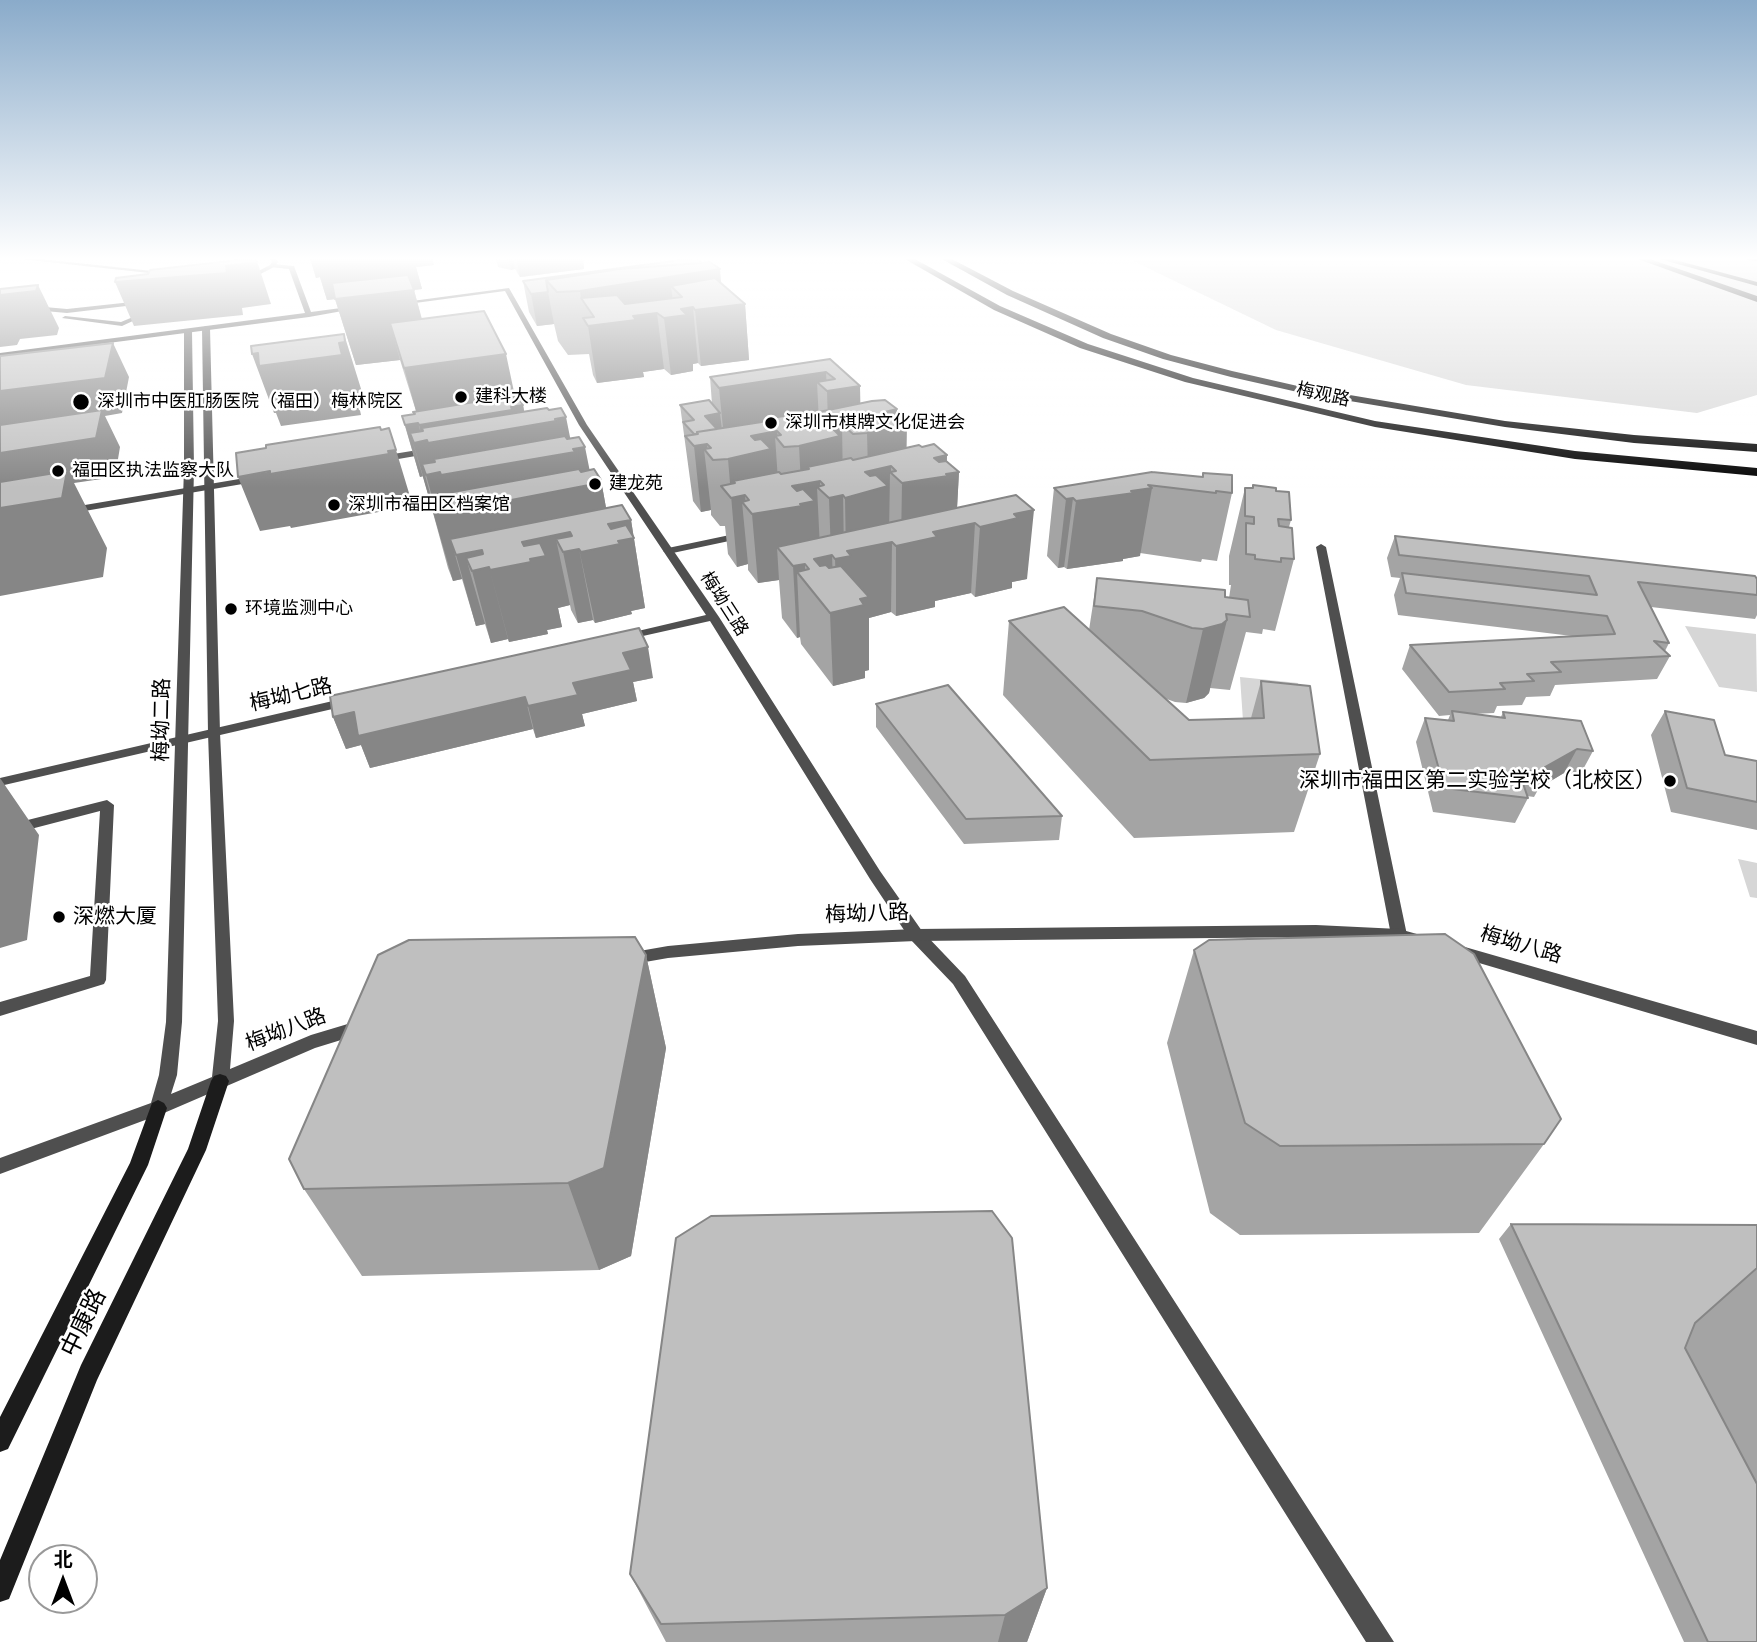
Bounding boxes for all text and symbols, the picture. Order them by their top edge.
street label: 梅观路 [1294,379,1352,411]
place label: 建科大楼 [475,386,547,408]
marker: 建科大楼 [453,389,469,405]
place label: 深圳市中医肛肠医院（福田）梅林院区 [97,391,403,413]
marker: 深圳市中医肛肠医院（福田）梅林院区 [71,392,91,412]
place label: 深圳市棋牌文化促进会 [785,412,965,434]
marker: 深圳市棋牌文化促进会 [763,415,779,431]
place label: 福田区执法监察大队 [72,460,234,482]
marker: 福田区执法监察大队 [50,463,66,479]
place label: 建龙苑 [609,473,663,495]
marker: 建龙苑 [587,476,603,492]
place label: 深圳市福田区档案馆 [348,494,510,516]
marker: 深圳市福田区档案馆 [326,497,342,513]
street label: 梅坳三路 [695,568,753,640]
place label: 环境监测中心 [245,598,353,620]
marker: 环境监测中心 [223,601,239,617]
street label: 梅坳七路 [247,673,335,717]
street label: 梅坳二路 [149,678,175,762]
place label: 深圳市福田区第二实验学校（北校区） [1299,768,1656,794]
marker: 深圳市福田区第二实验学校（北校区） [1662,773,1678,789]
street label: 梅坳八路 [825,900,909,928]
place label: 深燃大厦 [73,904,157,930]
marker: 深燃大厦 [51,909,67,925]
street label: 梅坳八路 [1477,921,1565,969]
street label: 梅坳八路 [242,1003,330,1057]
street label: 中康路 [55,1284,113,1362]
north arrow [28,1544,98,1614]
text: 北 [53,1548,73,1571]

